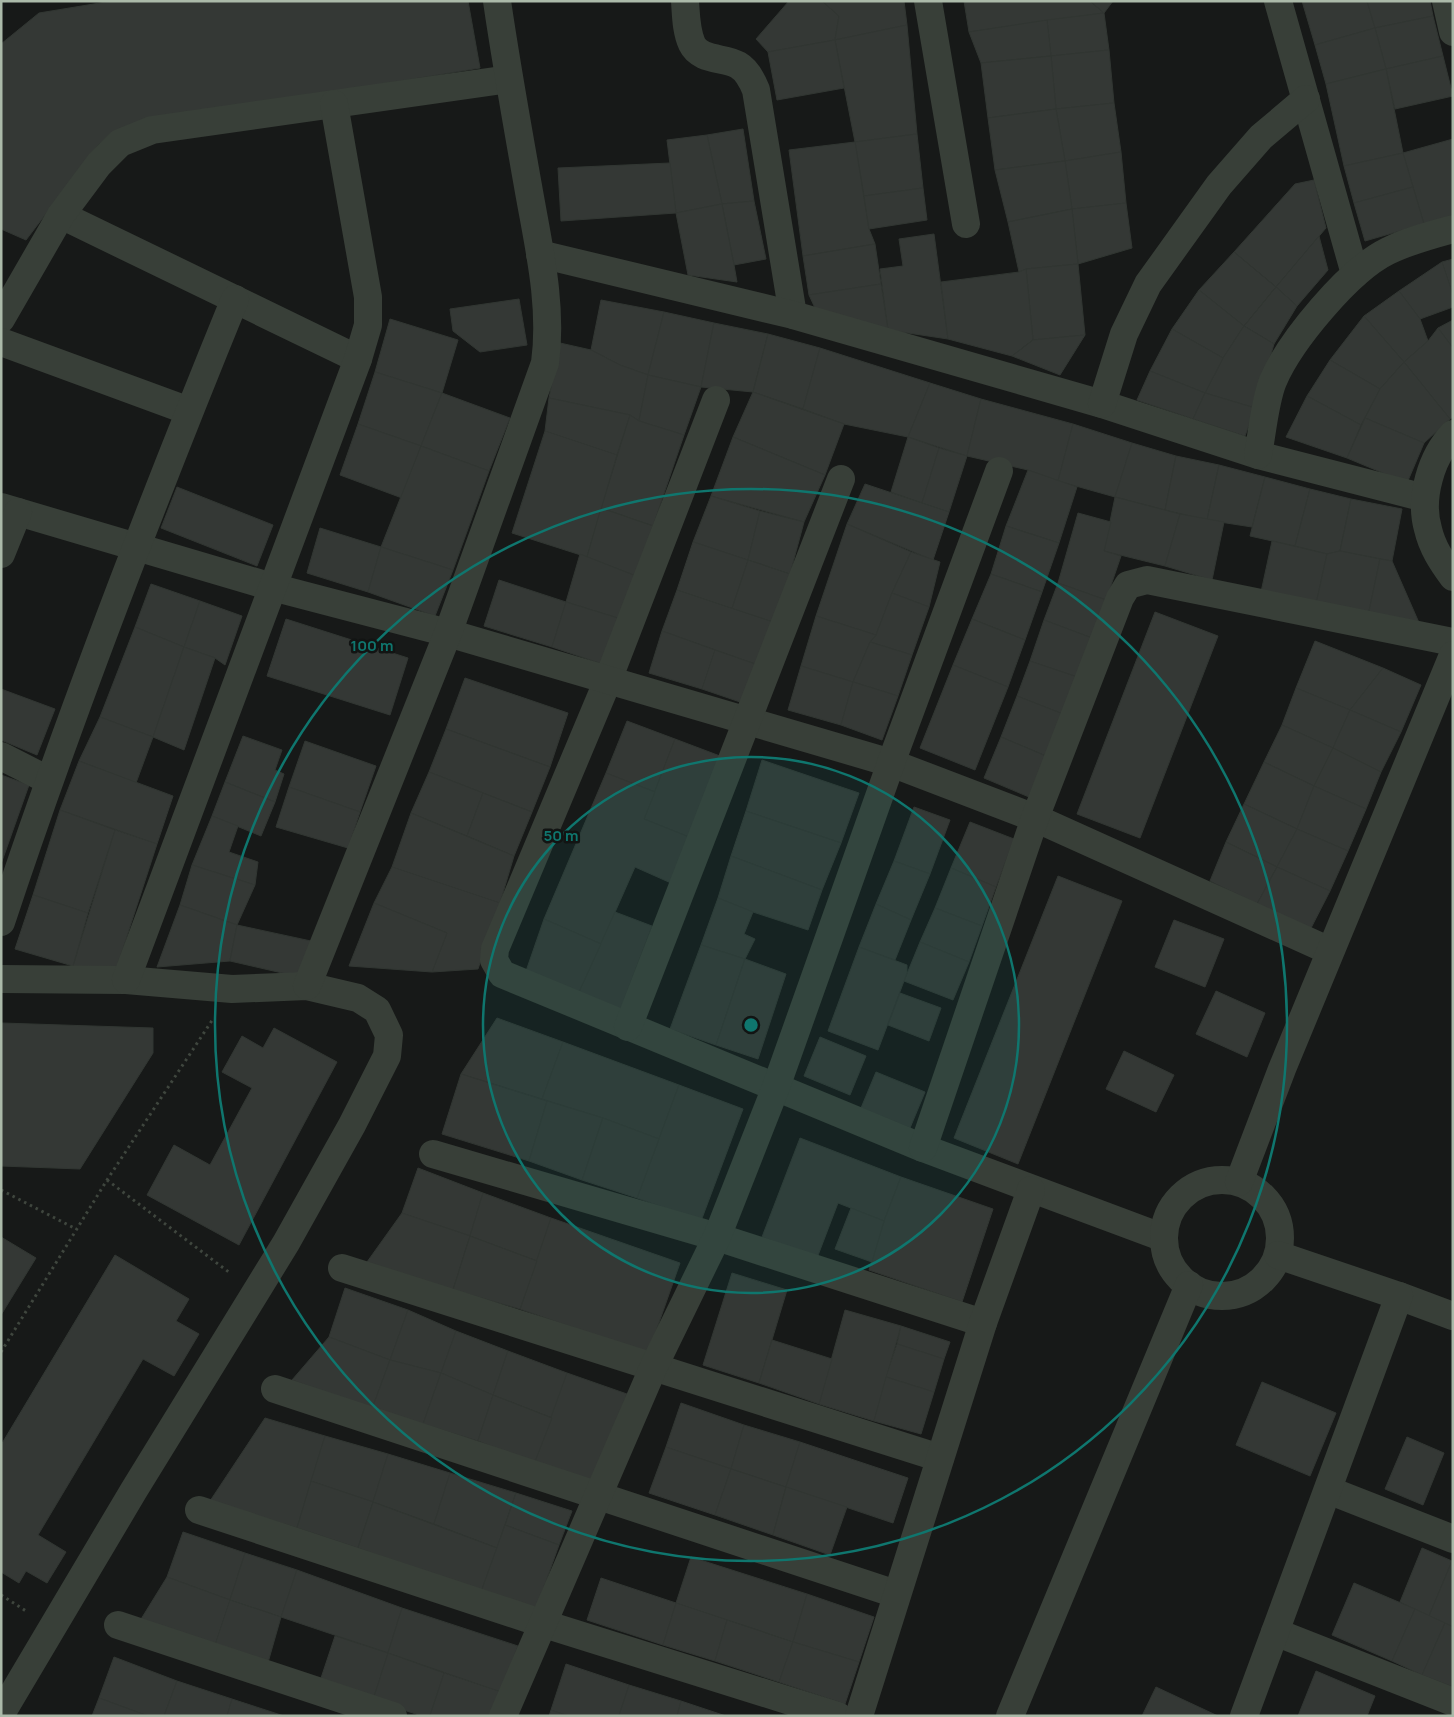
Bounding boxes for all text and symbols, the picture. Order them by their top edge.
text: 100 m [351,635,393,656]
text: 50 m [543,825,579,846]
centre of rings [742,1016,760,1034]

